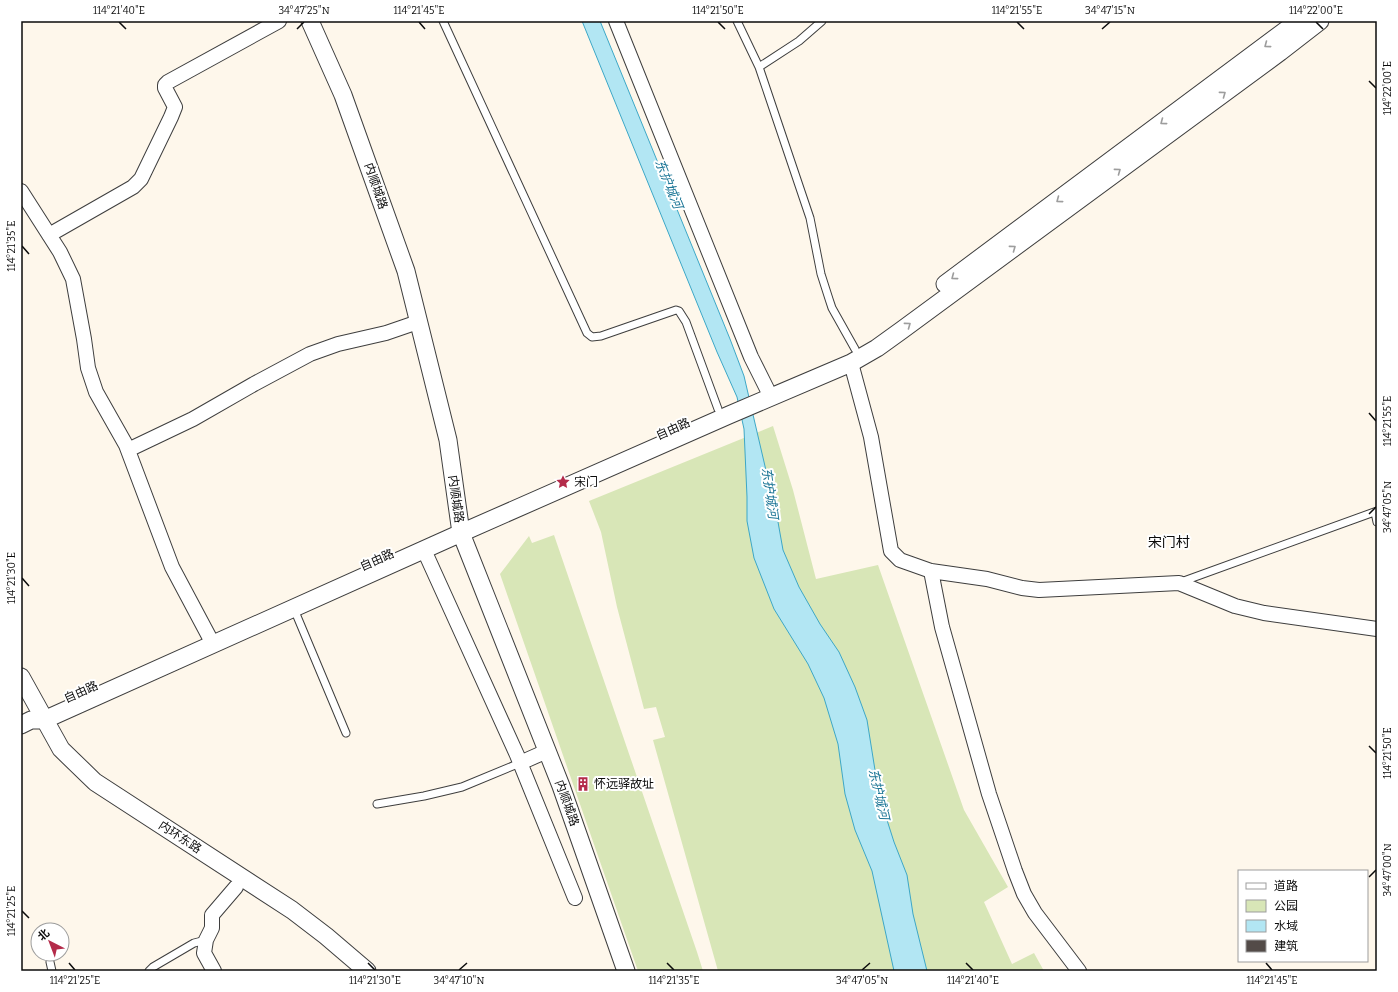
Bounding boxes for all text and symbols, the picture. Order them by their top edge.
text: 114°21'40"E [93,5,145,17]
text: 34°47'25"N [278,5,330,17]
text: 114°21'45"E [393,5,445,17]
text: 114°21'50"E [692,5,744,17]
text: 114°21'55"E [992,5,1042,17]
text: 34°47'15"N [1085,5,1135,17]
text: 114°22'00"E [1289,5,1343,17]
one-way arrow [1265,40,1272,47]
text: 114°22'00"E [1382,61,1394,115]
one-way arrow [1218,92,1225,99]
one-way arrow [1160,117,1167,125]
water label: 东护城河 [652,157,687,214]
street label: 内顺城路 [362,161,390,211]
one-way arrow [1114,169,1121,176]
one-way arrow [1056,195,1063,202]
text: 114°21'35"E [6,221,18,271]
one-way arrow [1009,246,1016,253]
one-way arrow [952,272,959,279]
one-way arrow [904,323,911,330]
text: 114°21'55"E [1382,396,1394,446]
street label: 自由路 [654,415,692,443]
water label: 东护城河 [759,466,781,523]
street label: 内顺城路 [446,474,466,524]
place icon: 宋门 [555,474,571,490]
place label: 宋门 [574,475,598,489]
text: 34°47'05"N [1382,481,1394,533]
district label: 宋门村 [1148,534,1190,551]
street label: 自由路 [358,546,396,574]
text: 114°21'30"E [6,552,18,604]
street label: 自由路 [62,678,100,706]
text: 114°21'50"E [1382,727,1394,779]
water label: 东护城河 [866,767,893,824]
building icon: 怀远驿故址 [575,776,591,792]
place label: 怀远驿故址 [594,777,654,791]
street label: 内顺城路 [552,778,582,828]
street label: 内环东路 [156,818,204,856]
text: 34°47'00"N [1382,843,1394,897]
legend [1238,870,1368,962]
text: 道路 [1274,879,1298,893]
text: 114°21'25"E [6,886,18,936]
text: 公园 [1274,899,1298,913]
text: 水域 [1274,919,1298,933]
north arrow [30,922,70,962]
text: 北 [35,926,52,943]
text: 建筑 [1274,939,1298,953]
text: 114°21'25"E [50,975,100,987]
text: 114°21'30"E [349,975,401,987]
text: 34°47'10"N [434,975,484,987]
text: 114°21'35"E [649,975,699,987]
text: 34°47'05"N [836,975,888,987]
text: 114°21'40"E [947,975,999,987]
text: 114°21'45"E [1246,975,1298,987]

